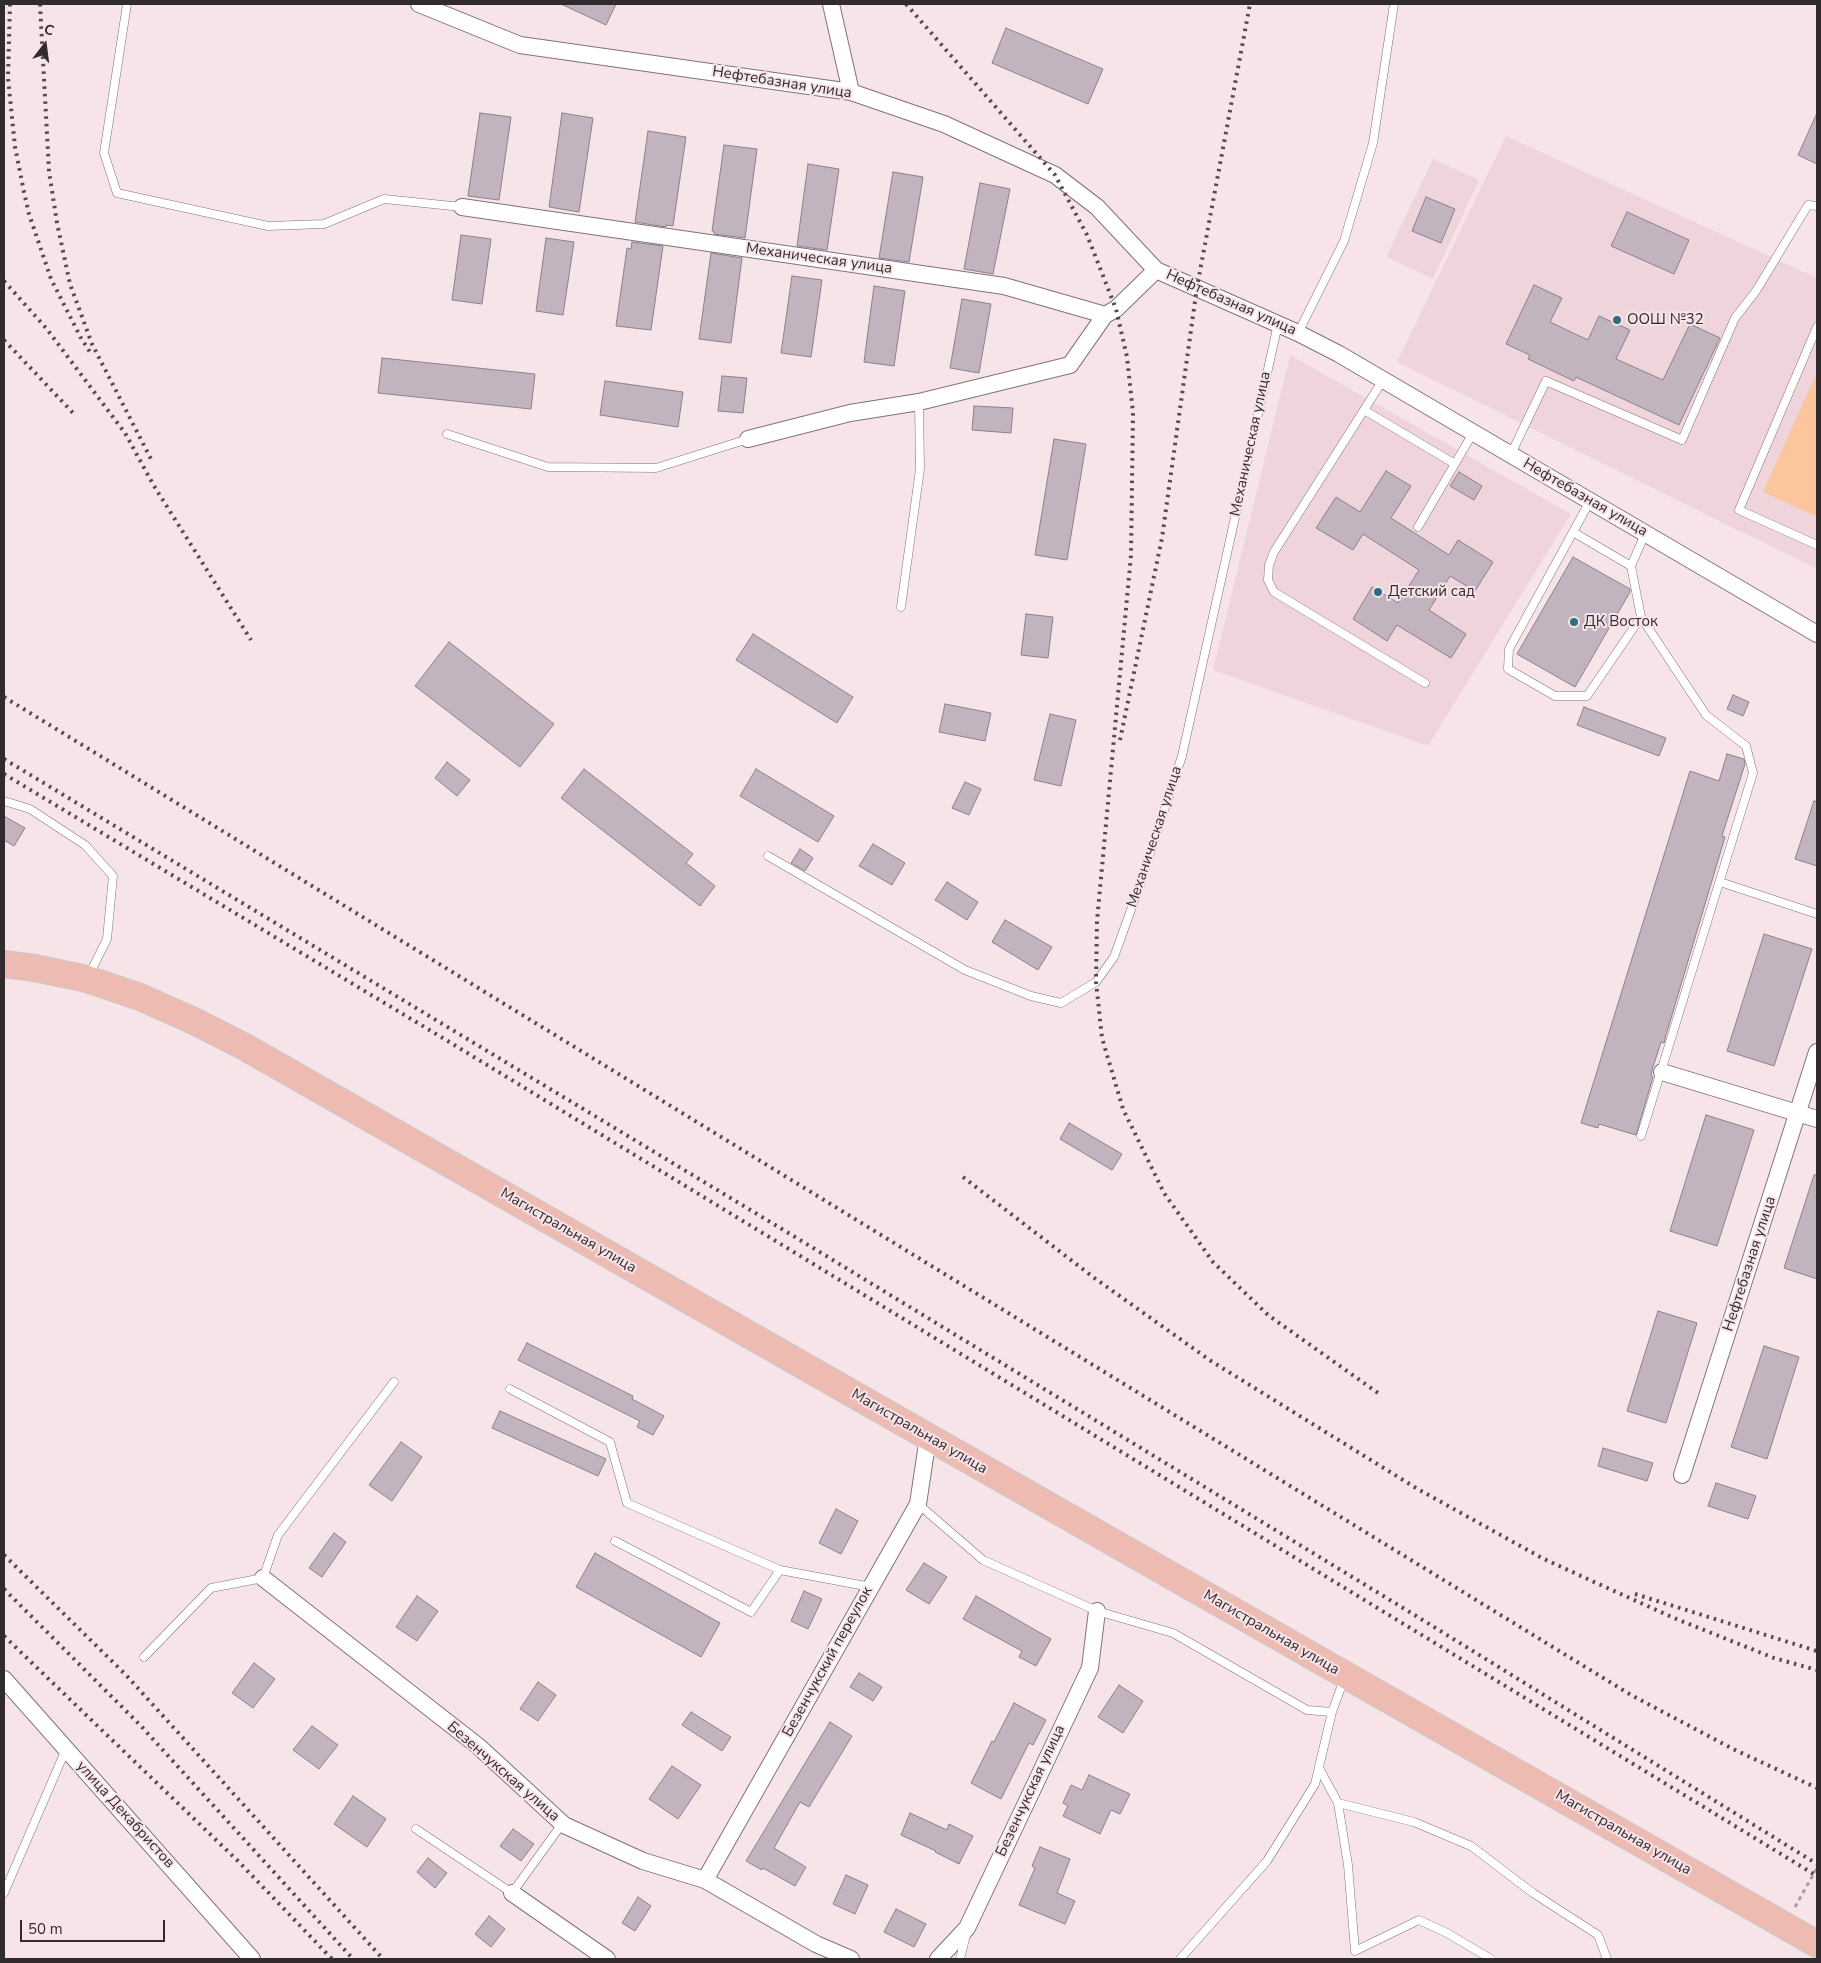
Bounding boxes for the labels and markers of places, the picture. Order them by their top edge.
place label: ООШ №32 [1627,311,1704,329]
marker: ООШ №32 [1611,314,1623,326]
place label: Детский сад [1388,583,1475,601]
marker: Детский сад [1372,586,1384,598]
place label: ДК Восток [1584,613,1658,631]
marker: ДК Восток [1568,616,1580,628]

